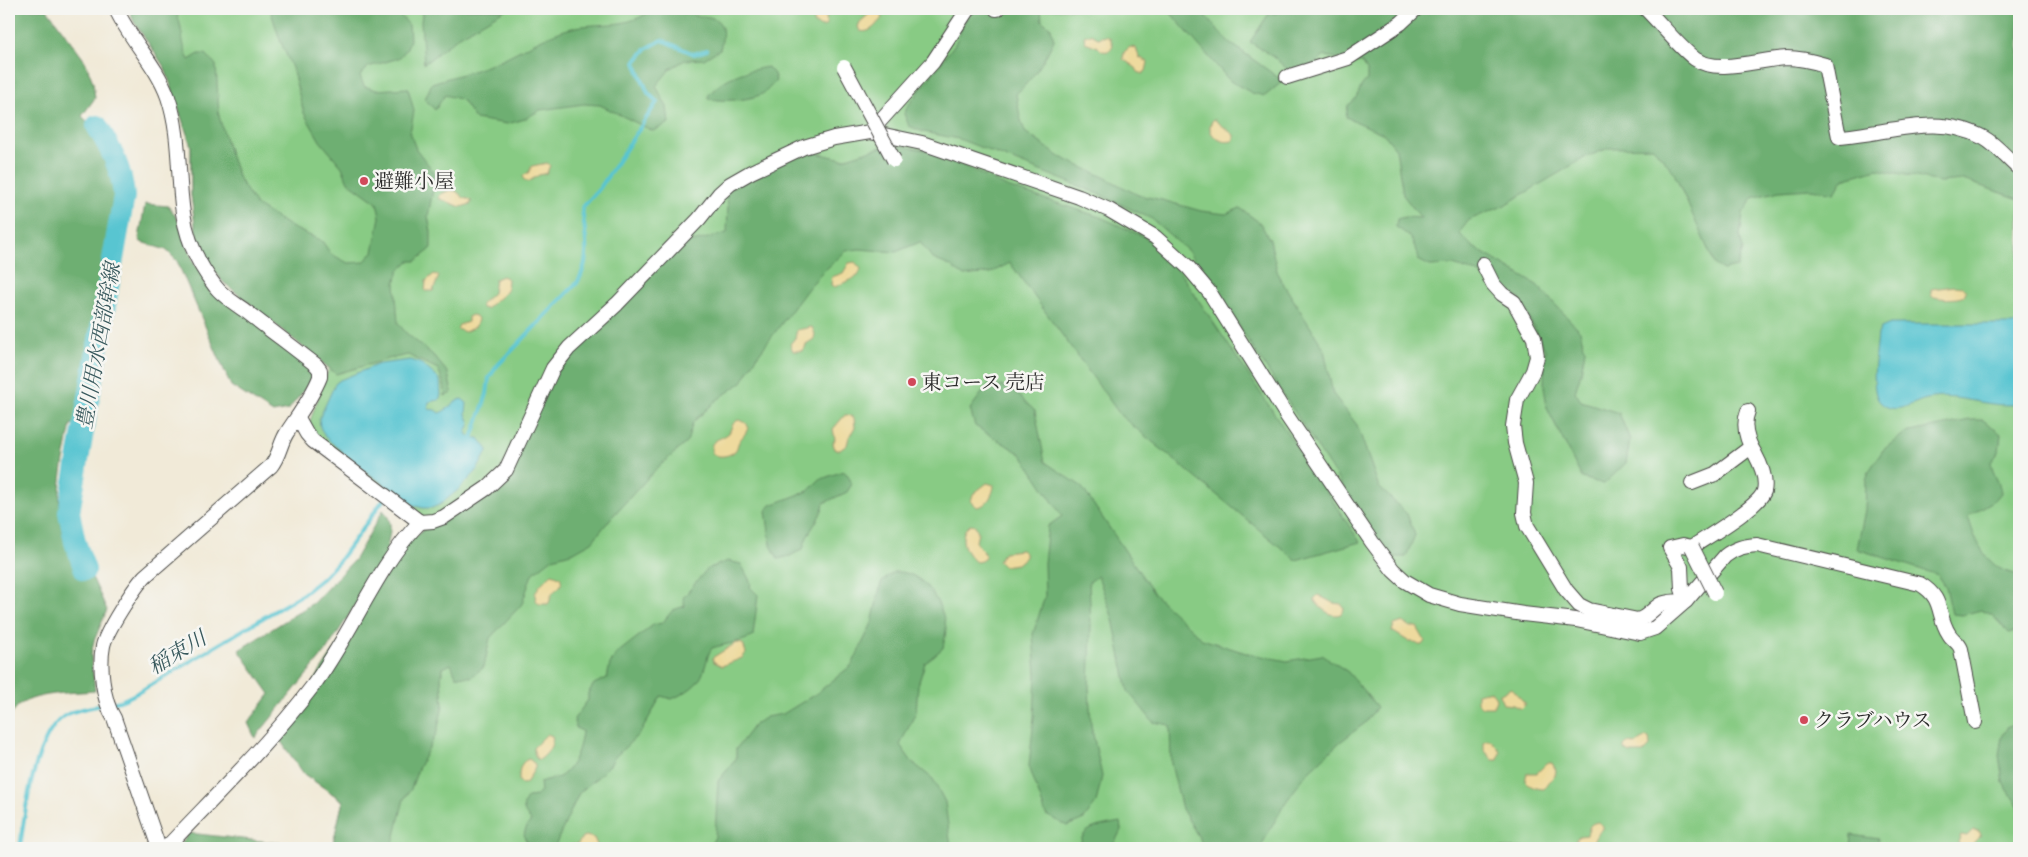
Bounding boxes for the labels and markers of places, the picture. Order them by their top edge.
place label: 避難小屋 [374,168,454,194]
marker: 避難小屋 [358,175,370,187]
place label: 東コース 売店 [922,369,1045,395]
marker: 東コース 売店 [906,376,918,388]
place label: クラブハウス [1814,707,1932,733]
marker: クラブハウス [1798,714,1810,726]

